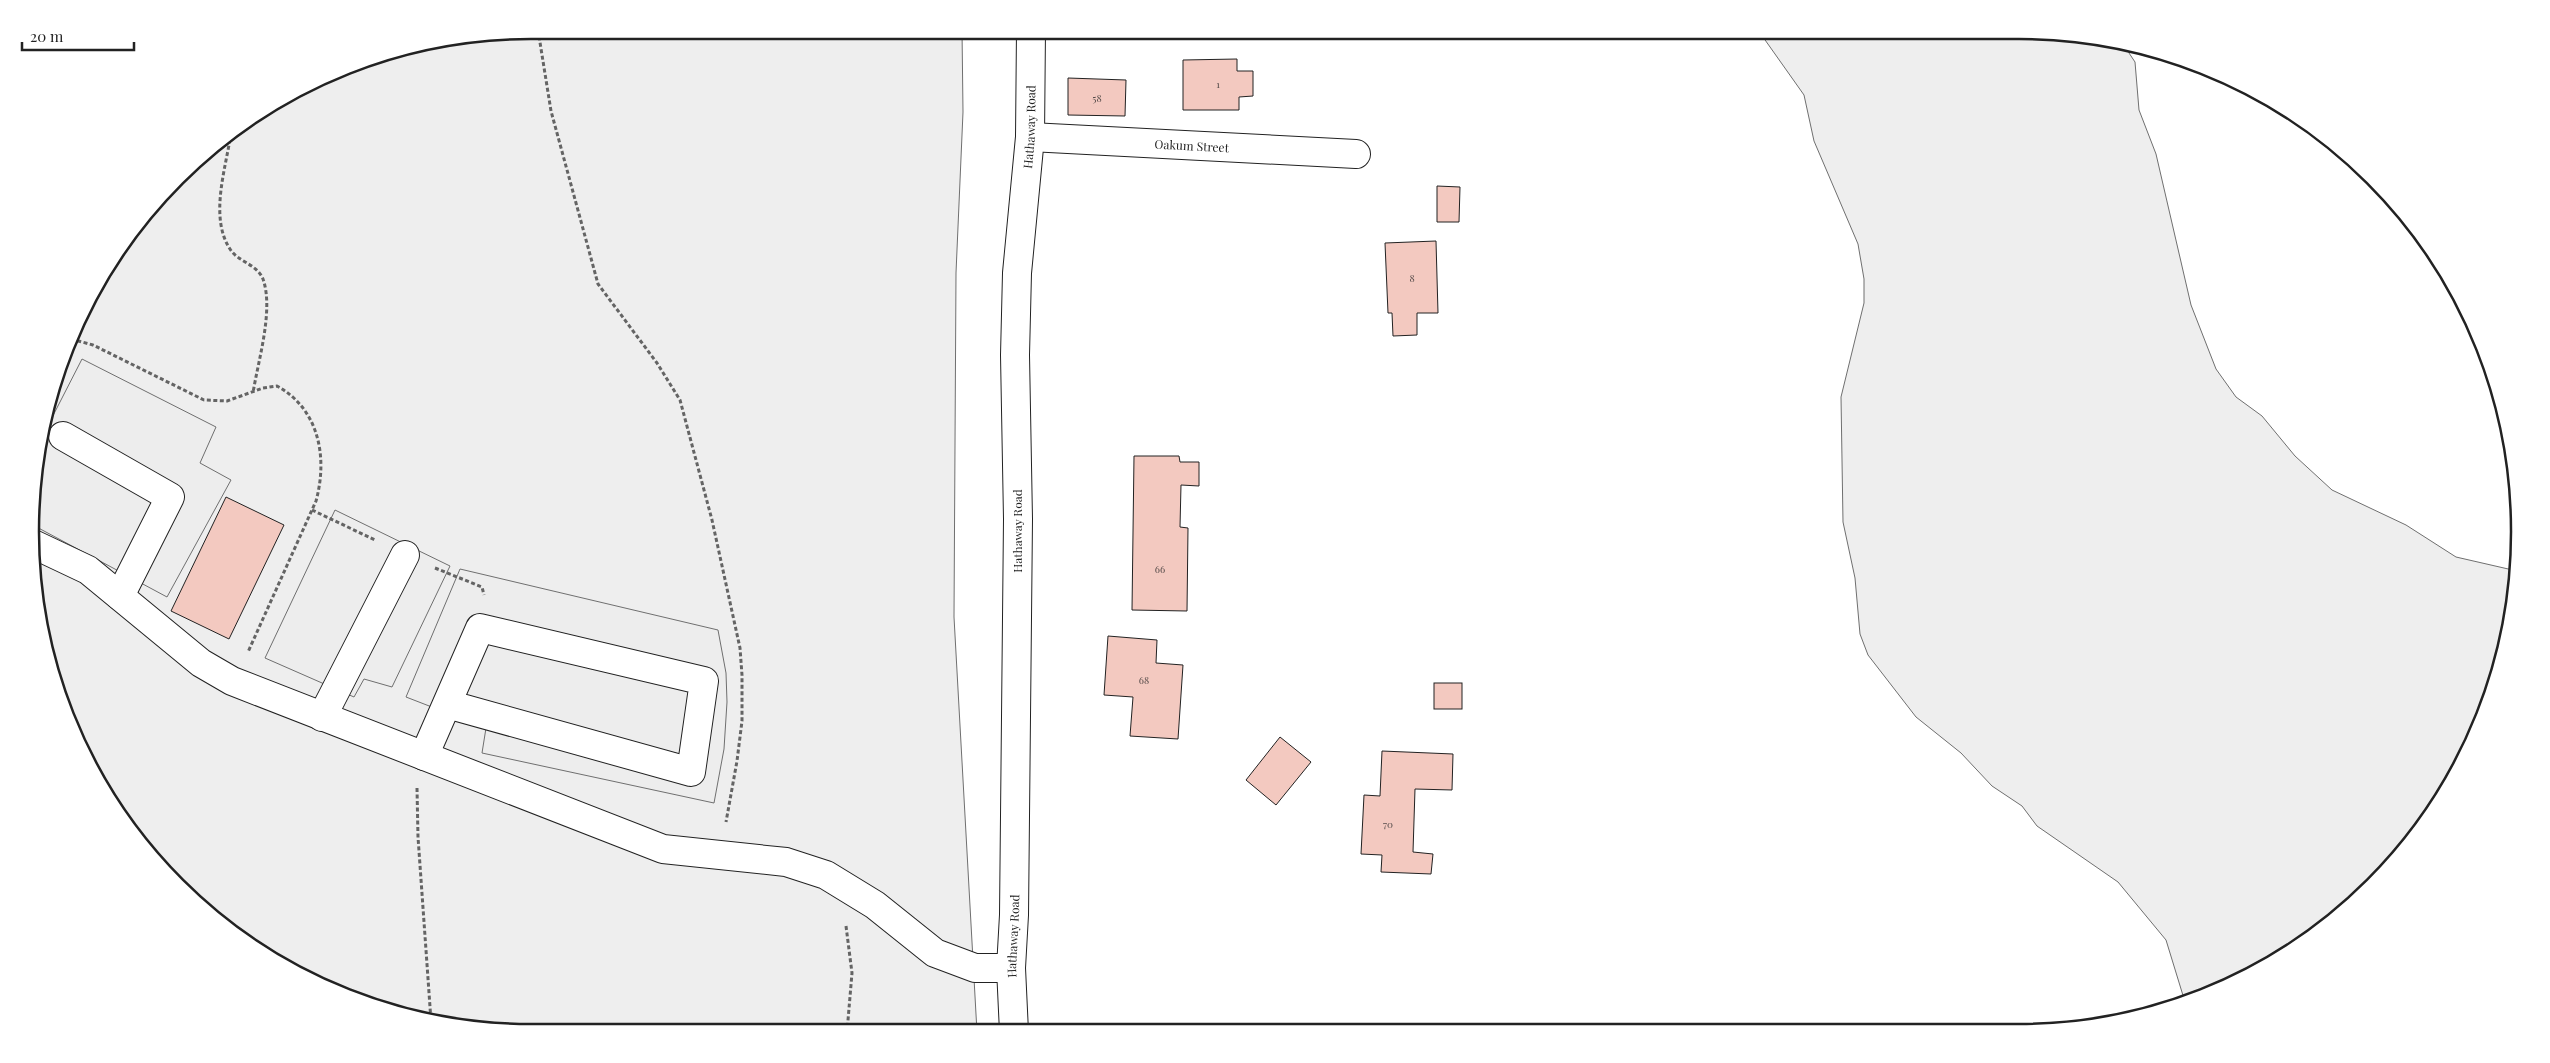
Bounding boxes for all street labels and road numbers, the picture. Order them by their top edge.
street label: Hathaway Road [1019,85,1038,169]
street label: Oakum Street [1154,136,1230,155]
street label: Hathaway Road [1009,489,1025,573]
street label: Hathaway Road [1003,894,1022,978]

